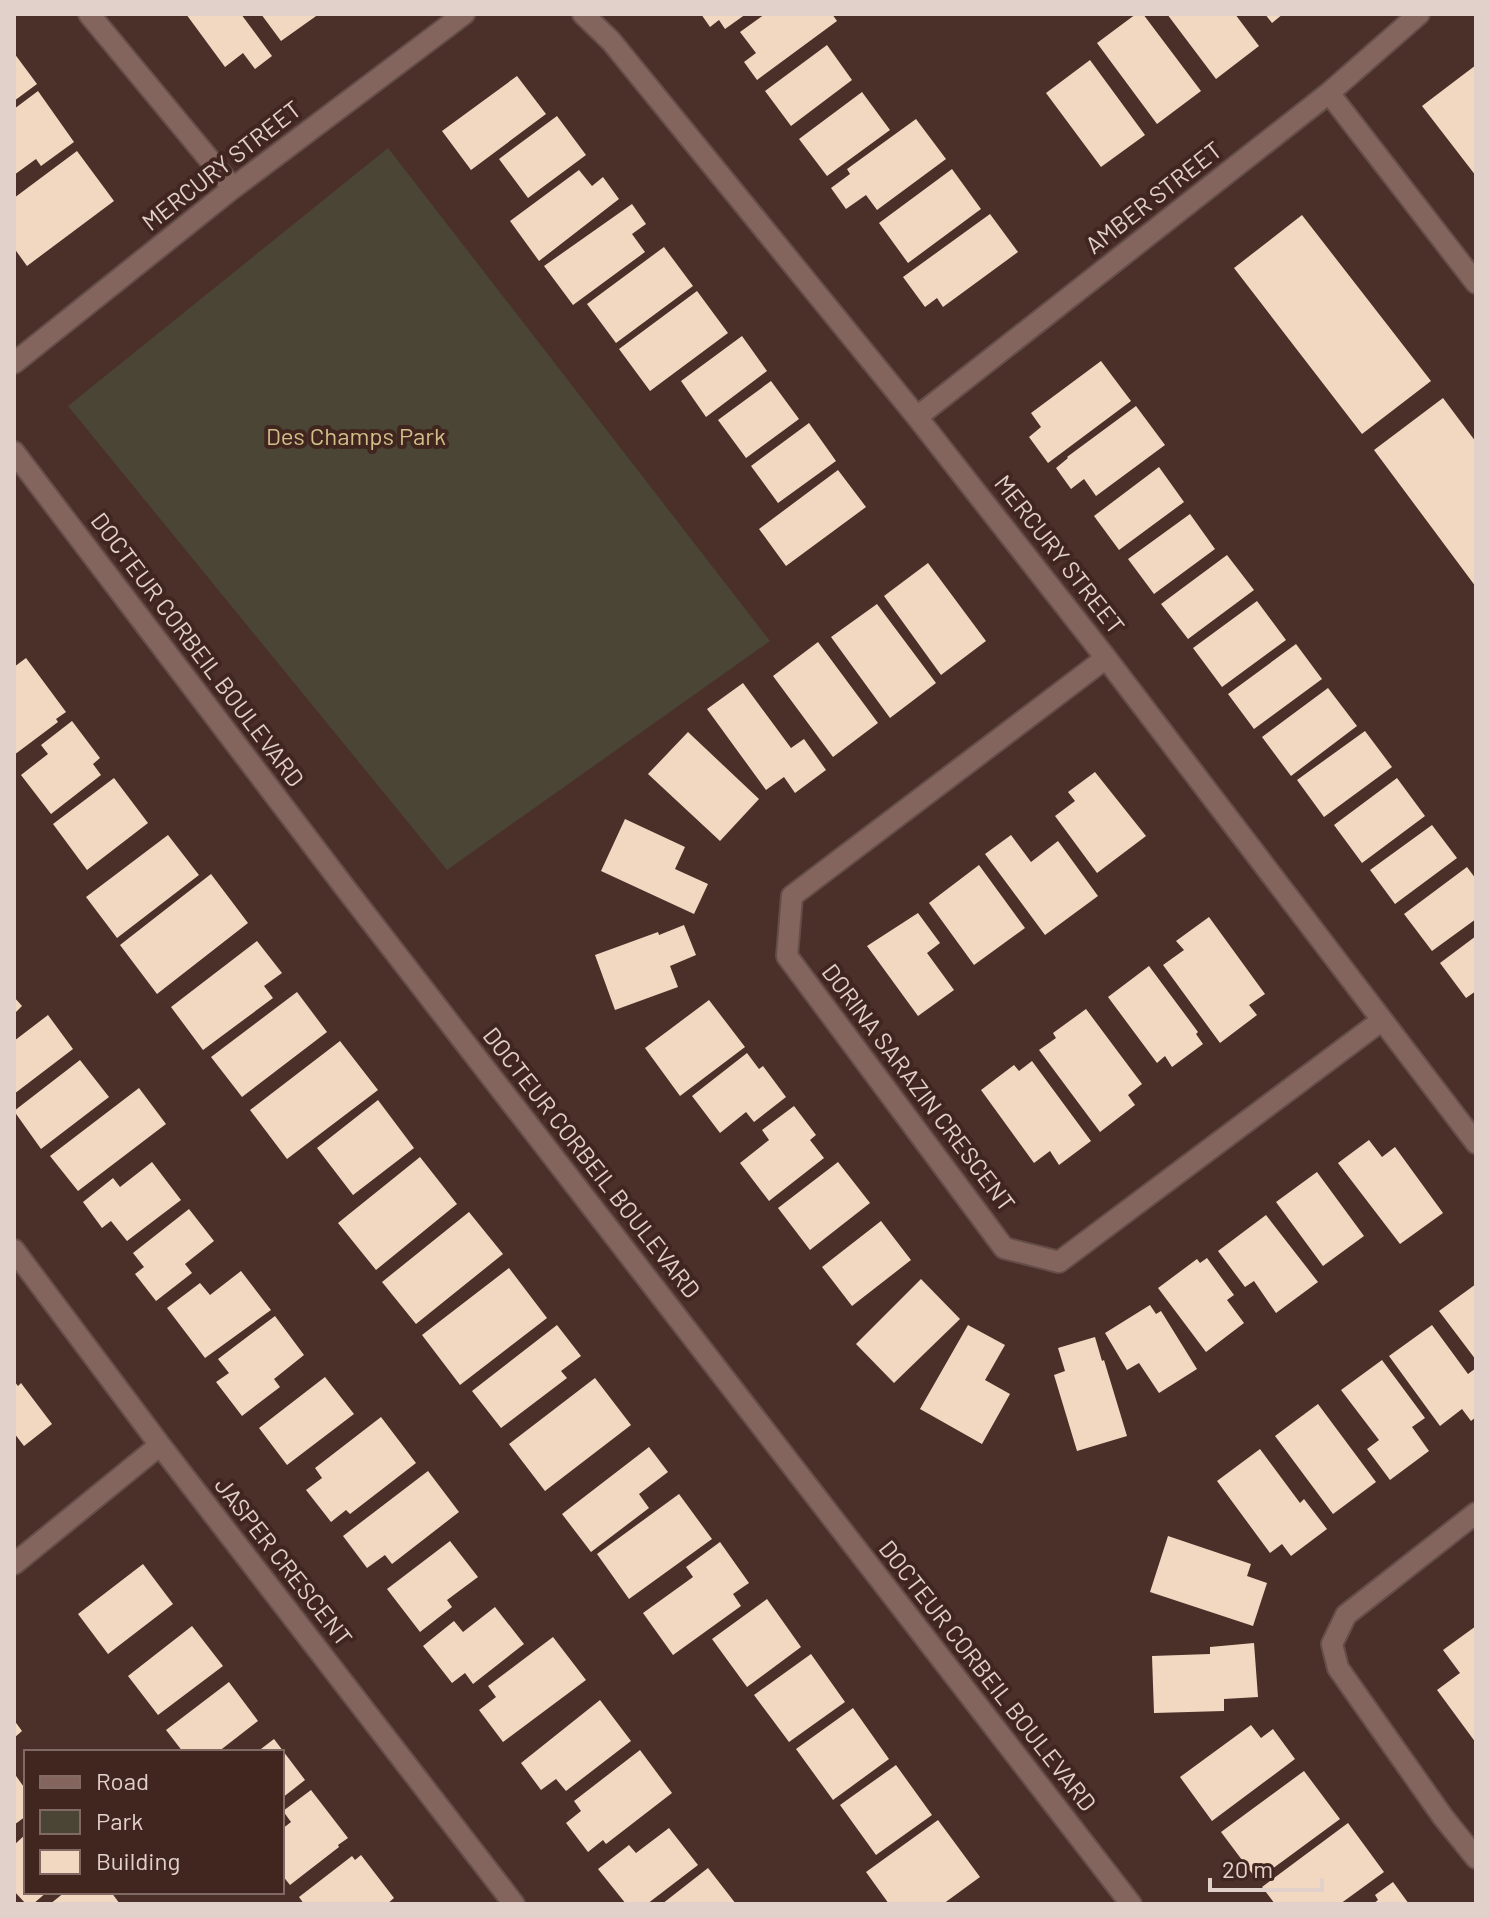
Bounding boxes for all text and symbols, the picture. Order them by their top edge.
street label: MERCURY STREET [136,94,306,236]
street label: AMBER STREET [1079,134,1227,259]
park label: Des Champs Park [266,421,446,450]
street label: MERCURY STREET [989,469,1131,639]
street label: DOCTEUR CORBEIL BOULEVARD [86,506,311,792]
street label: DORINA SARAZIN CRESCENT [817,958,1022,1217]
street label: DOCTEUR CORBEIL BOULEVARD [477,1021,707,1303]
street label: JASPER CRESCENT [209,1471,359,1651]
street label: DOCTEUR CORBEIL BOULEVARD [873,1534,1103,1816]
legend [24,1750,284,1894]
text: Road [96,1766,149,1795]
text: Park [96,1806,143,1835]
scale bar [1210,1842,1322,1892]
text: Building [96,1846,180,1875]
text: 20 m [1222,1854,1273,1883]

